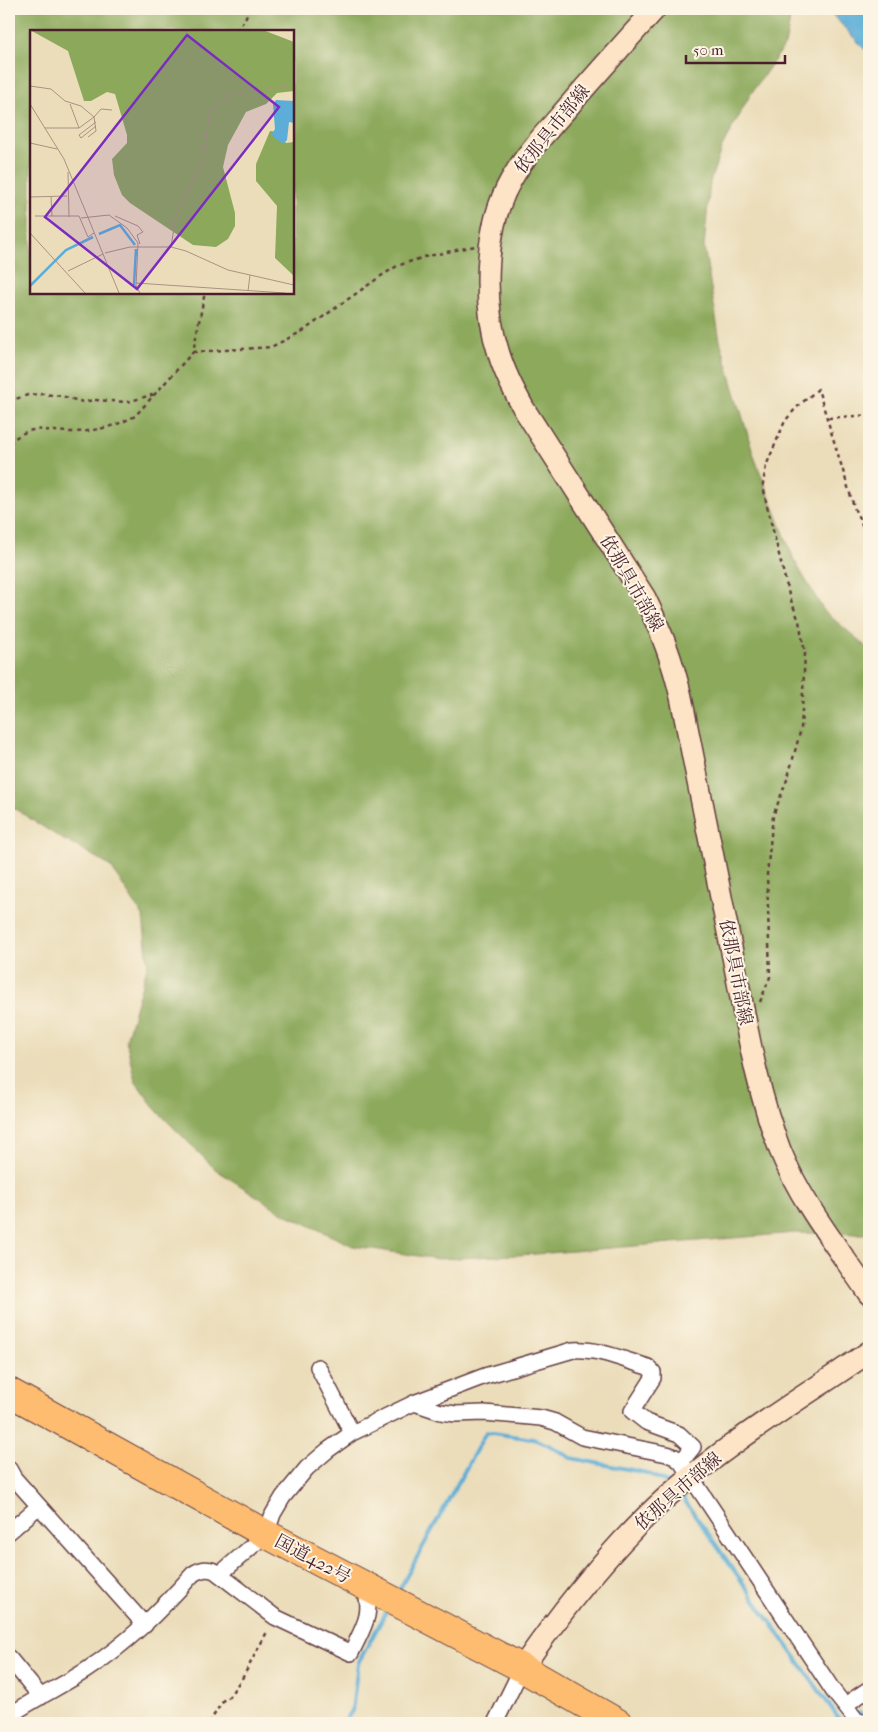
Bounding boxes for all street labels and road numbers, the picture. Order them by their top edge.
street label: 依那具市部線 [510,81,595,178]
street label: 依那具市部線 [595,531,668,635]
street label: 依那具市部線 [715,917,756,1027]
street label: 依那具市部線 [631,1448,726,1535]
street label: 国道422号 [271,1531,354,1588]

